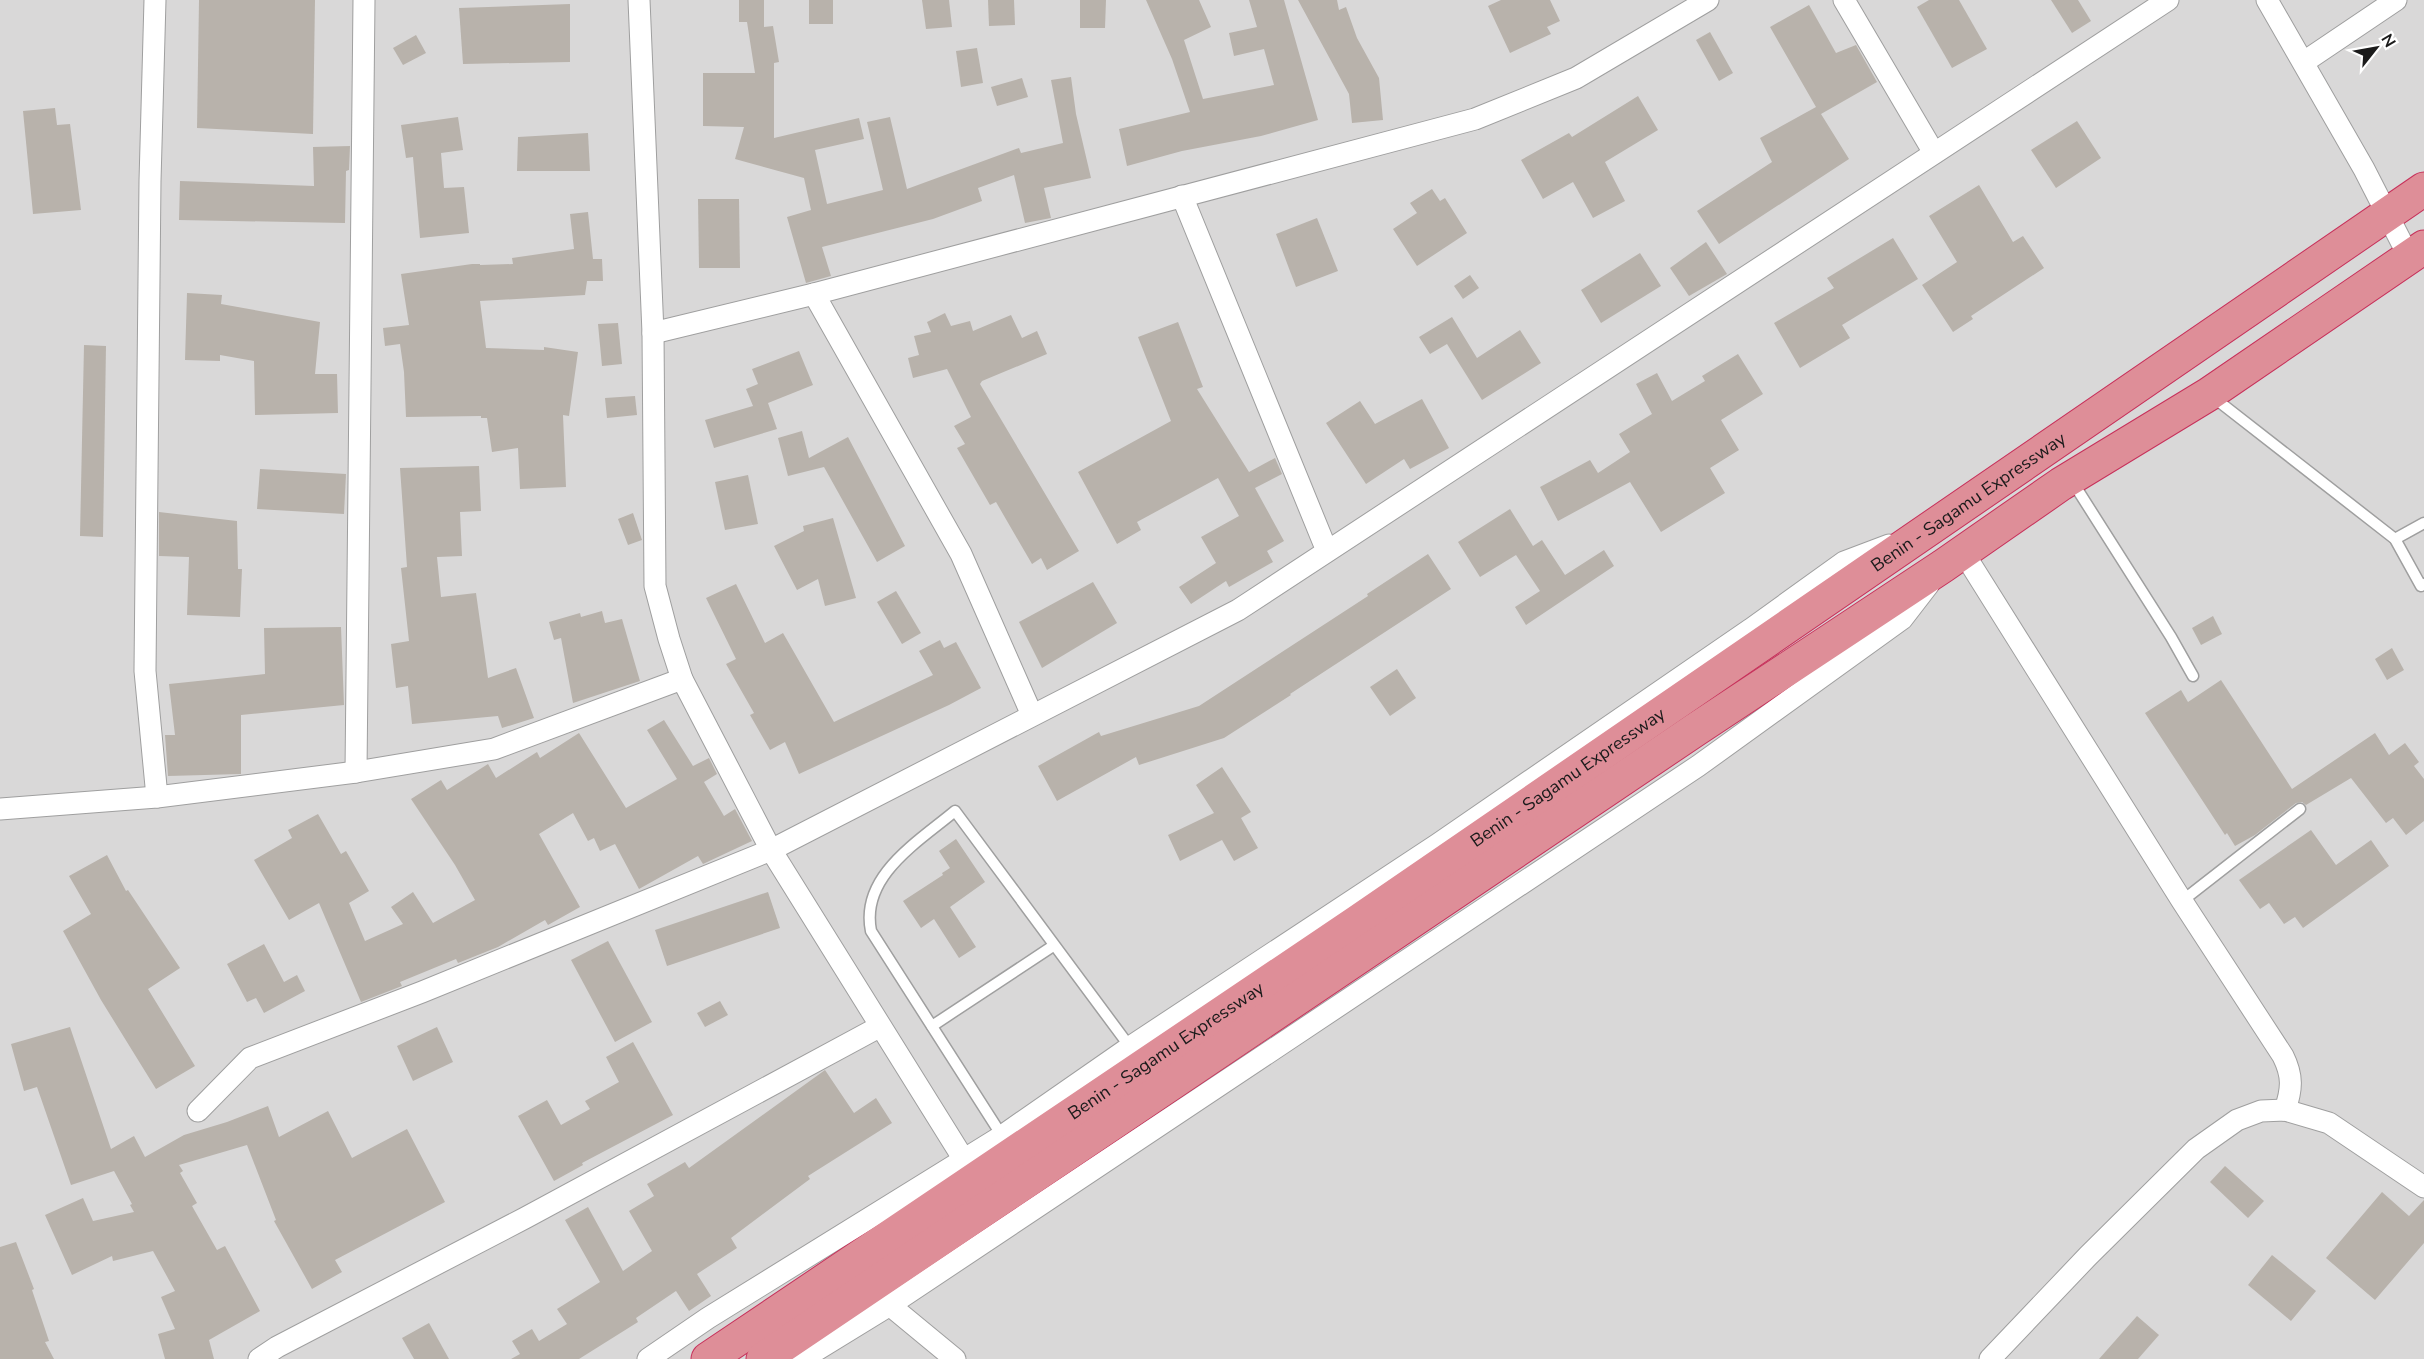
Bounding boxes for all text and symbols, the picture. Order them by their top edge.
north arrow [2346,18,2406,78]
text: N [2375,30,2401,52]
street label: Benin - Sagamu Expressway [1866,426,2071,578]
street label: Benin - Sagamu Expressway [1465,701,1670,853]
street label: Benin - Sagamu Expressway [1063,976,1269,1125]

